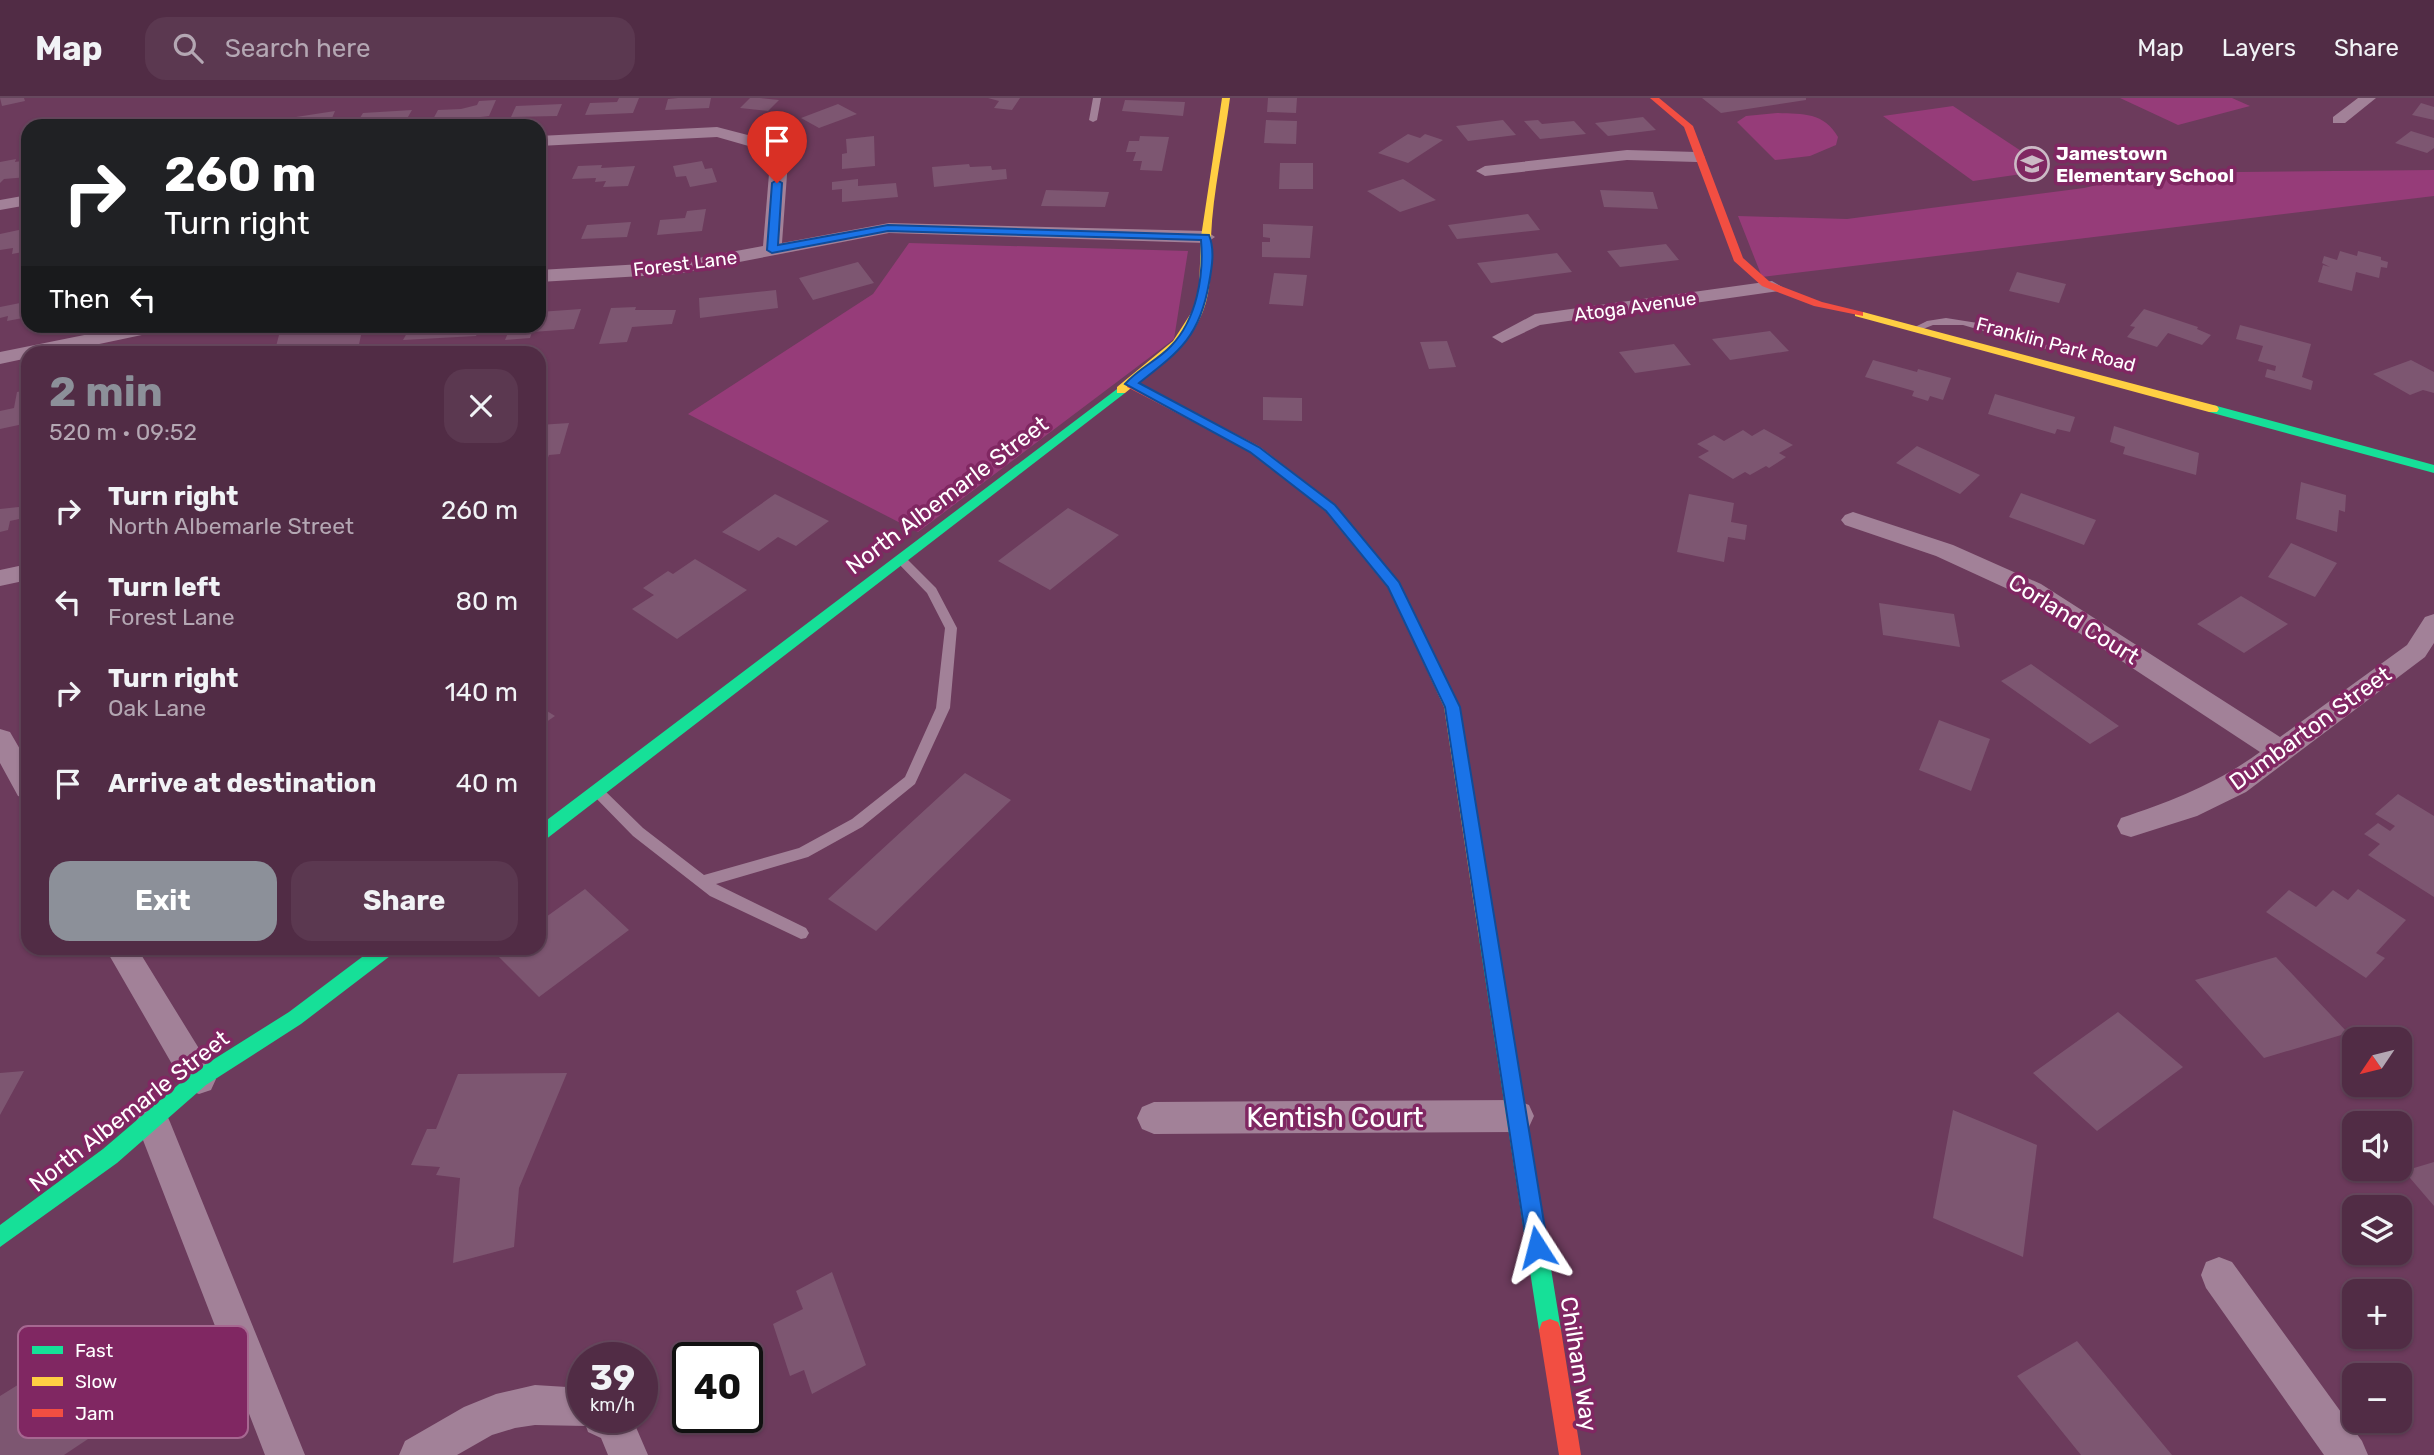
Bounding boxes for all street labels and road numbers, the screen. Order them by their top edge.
street label: Forest Lane [632,246,738,281]
street label: Atoga Avenue [1573,287,1698,326]
street label: Franklin Park Road [1974,312,2138,377]
street label: North Albemarle Street [840,410,1054,580]
street label: Corland Court [2003,568,2145,670]
street label: Dumbarton Street [2223,660,2397,796]
street label: North Albemarle Street [23,1024,235,1198]
street label: Kentish Court [1246,1101,1424,1134]
street label: Chilham Way [1555,1295,1604,1434]

